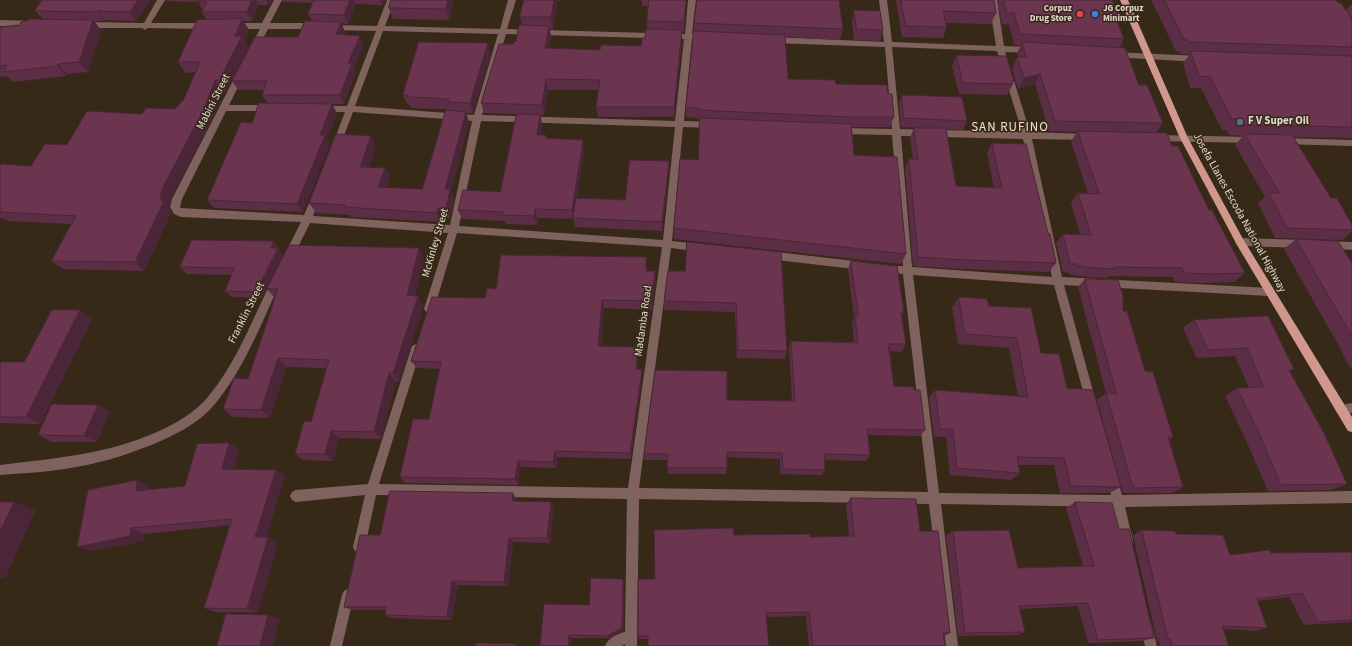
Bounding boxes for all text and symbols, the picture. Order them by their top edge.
place label: Corpuz Drug Store [1030,4,1072,25]
place label: JG Corpuz Minimart [1103,4,1143,25]
marker: Corpuz Drug Store [1075,9,1085,19]
marker: JG Corpuz Minimart [1090,9,1100,19]
street label: Mabini Street [194,72,234,132]
place label: F V Super Oil [1248,115,1309,129]
marker: F V Super Oil [1235,117,1245,127]
district label: SAN RUFINO [971,120,1049,136]
street label: Josefa Llanes Escoda National Highway [1190,131,1288,295]
street label: McKinley Street [420,207,452,279]
street label: Franklin Street [226,280,268,346]
street label: Madamba Road [632,285,656,357]

